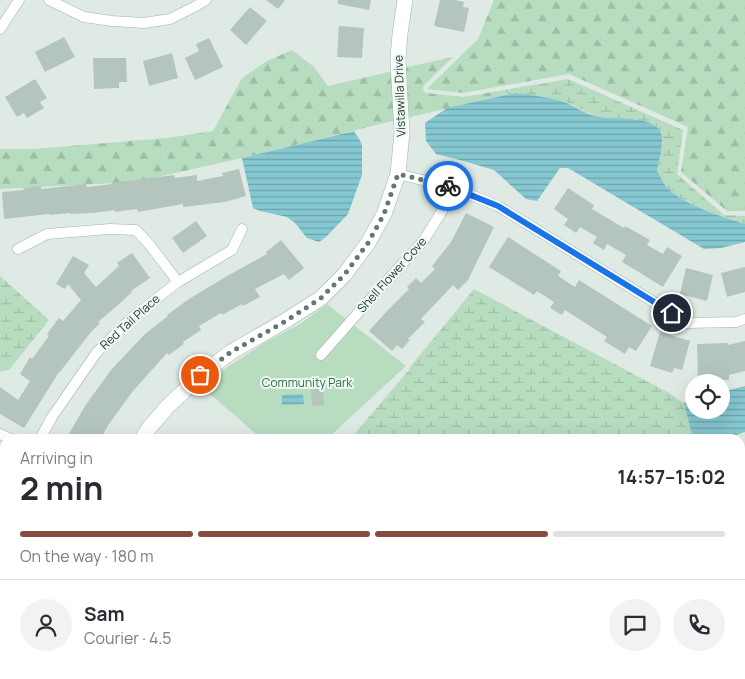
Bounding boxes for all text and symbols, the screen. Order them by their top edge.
street label: Vistawilla Drive [390,55,409,137]
courier [423,161,473,211]
icon: bike [434,172,462,200]
street label: Shell Flower Cove [353,233,430,316]
street label: Red Tail Place [96,290,163,353]
pin [651,292,693,334]
icon: home [658,299,686,327]
pin [179,354,221,396]
icon: bag [186,361,214,389]
park label: Community Park [262,374,353,391]
map controls [685,374,730,419]
button: locate [685,374,730,419]
text: Arriving in [20,447,93,469]
text: 14:57–15:02 [617,464,725,490]
text: 2 min [20,466,103,510]
text: On the way · 180 m [20,545,153,567]
button: person [20,599,72,651]
button: chat [609,599,661,651]
button: phone [673,599,725,651]
text: Sam [84,601,125,627]
text: Courier · 4.5 [84,627,171,649]

